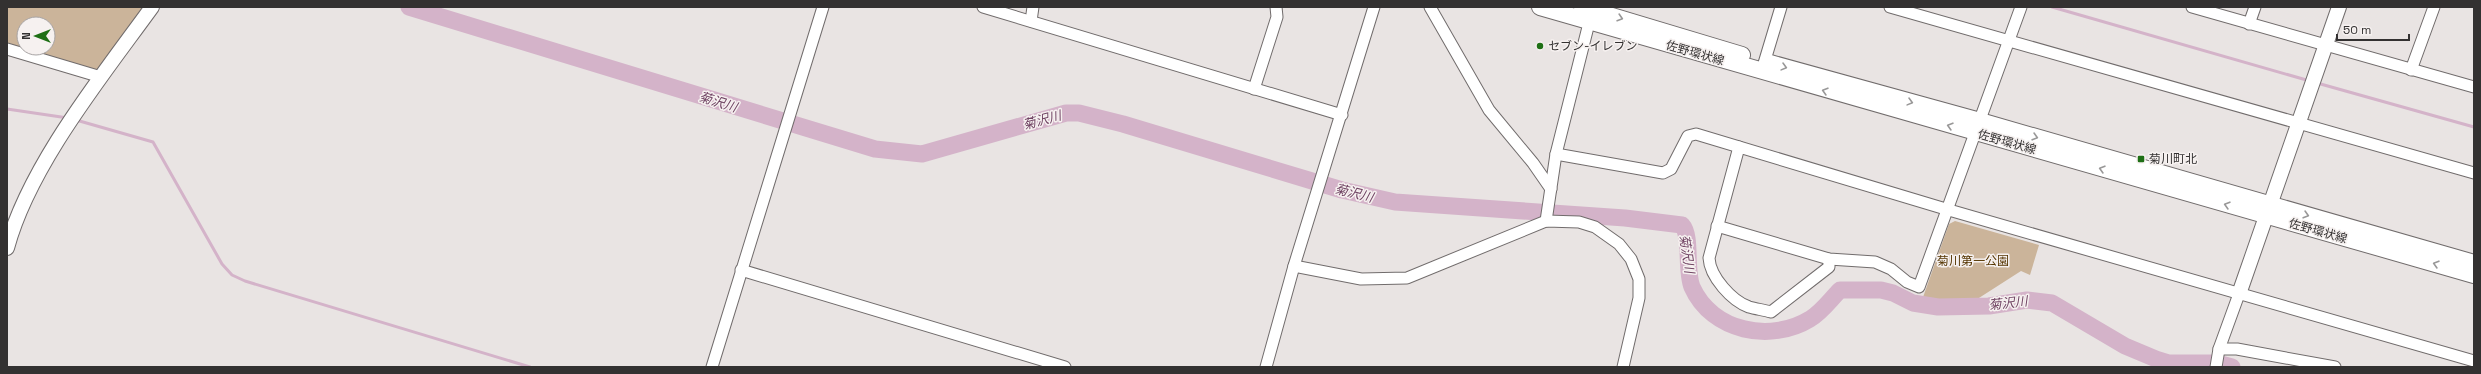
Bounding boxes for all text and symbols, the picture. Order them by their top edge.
one-way arrow [1616,13,1623,22]
north arrow [16,16,56,56]
scale bar [2337,16,2409,42]
text: 50 m [2343,22,2371,38]
text: N [19,32,33,40]
street label: 佐野環状線 [1664,37,1726,69]
place label: セブン-イレブン [1548,38,1637,54]
marker: セブン-イレブン [1535,41,1545,51]
one-way arrow [1781,62,1788,71]
one-way arrow [1822,87,1829,95]
water label: 菊沢川 [697,88,741,116]
one-way arrow [1907,97,1913,105]
water label: 菊沢川 [1021,106,1065,133]
one-way arrow [1947,122,1954,131]
street label: 佐野環状線 [1976,126,2038,158]
one-way arrow [2031,132,2038,141]
place label: 菊川町北 [2149,151,2197,167]
marker: 菊川町北 [2136,154,2146,164]
one-way arrow [2099,166,2106,174]
water label: 菊沢川 [1333,180,1377,206]
one-way arrow [2224,201,2231,210]
one-way arrow [2303,210,2310,219]
street label: 佐野環状線 [2287,215,2349,247]
water label: 菊沢川 [1676,233,1698,276]
park label: 菊川第一公園 [1937,253,2009,269]
one-way arrow [2433,260,2440,269]
water label: 菊沢川 [1988,292,2030,313]

